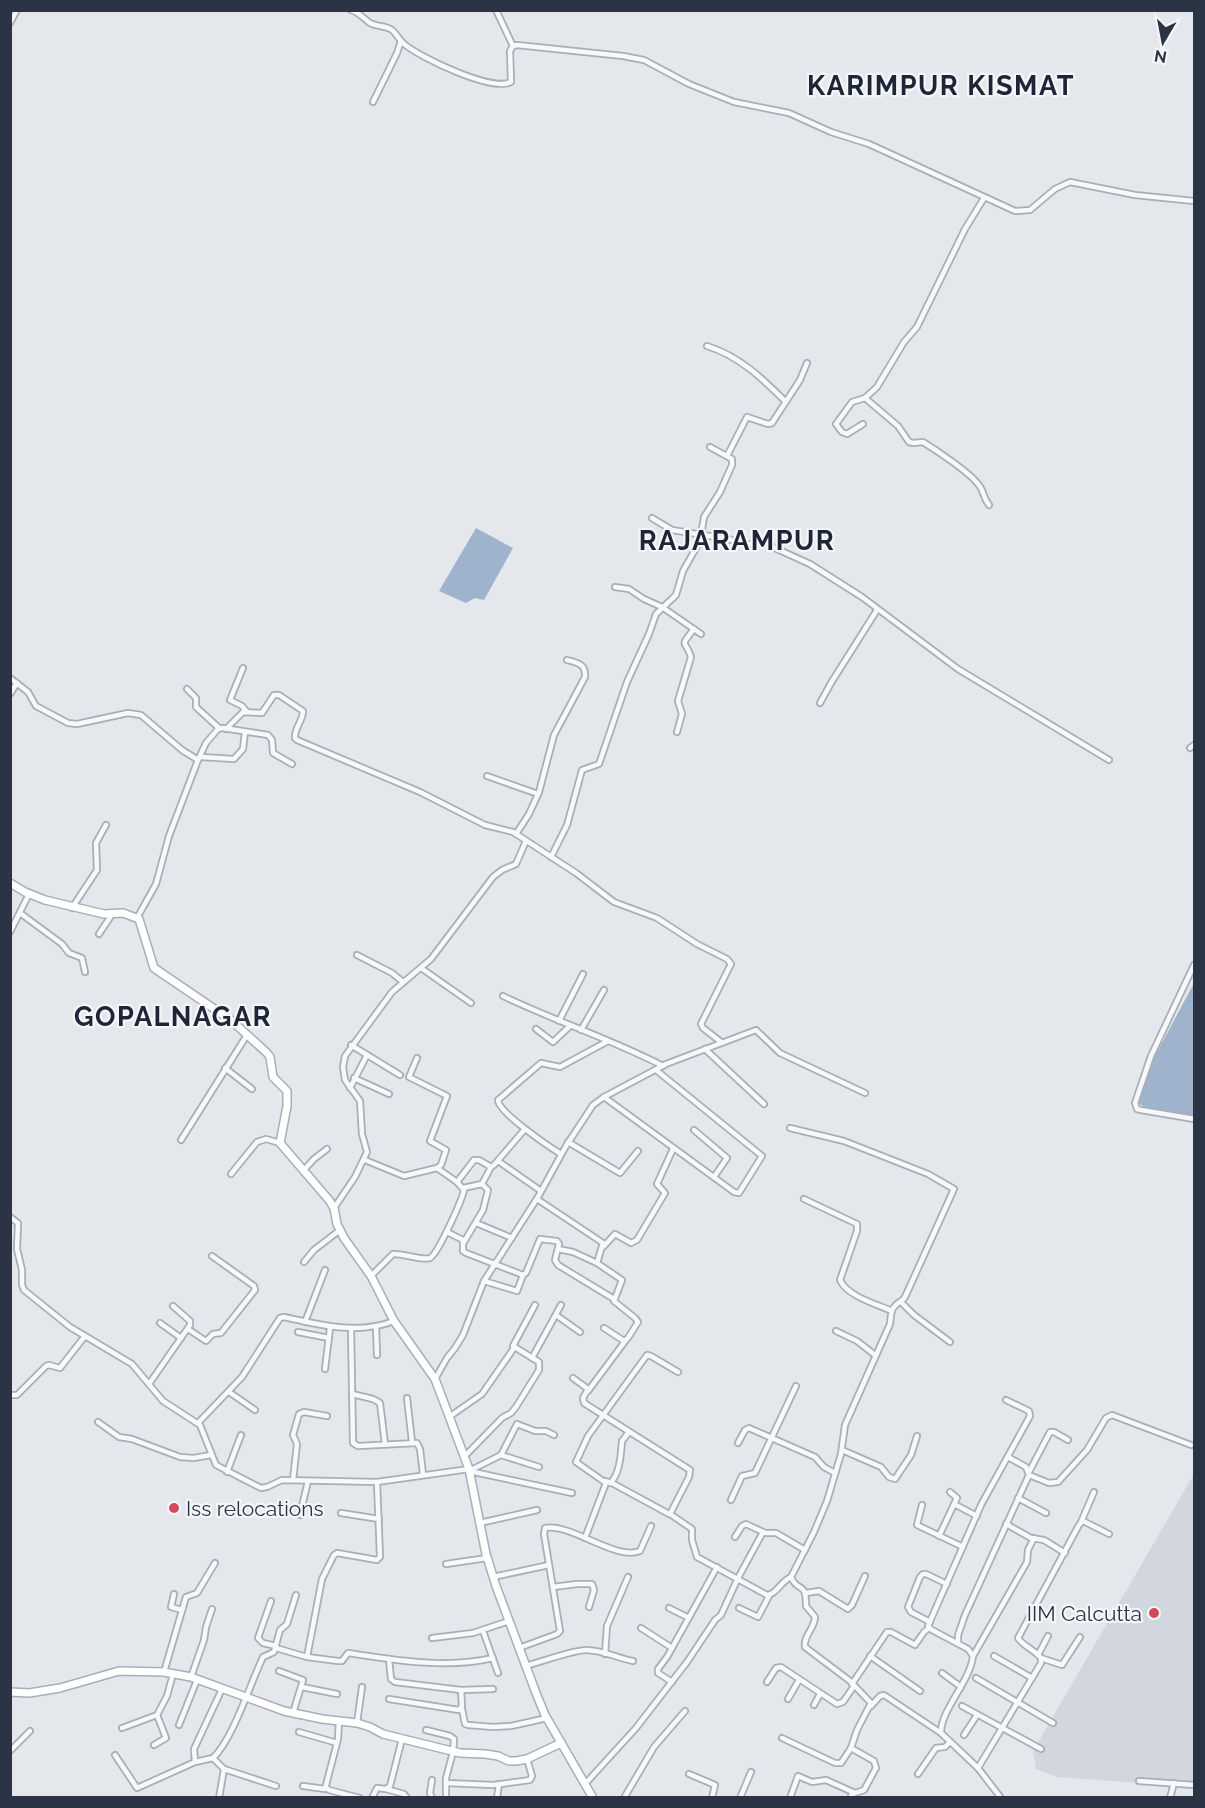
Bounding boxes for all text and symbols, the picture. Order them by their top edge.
north arrow [1133,12,1193,72]
text: N [1153,46,1168,67]
district label: KARIMPUR KISMAT [807,70,1075,101]
district label: RAJARAMPUR [639,525,835,556]
district label: GOPALNAGAR [74,1001,272,1032]
place label: Iss relocations [186,1496,324,1521]
marker: Iss relocations [167,1501,181,1515]
place label: IIM Calcutta [1027,1601,1142,1626]
marker: IIM Calcutta [1147,1606,1161,1620]

